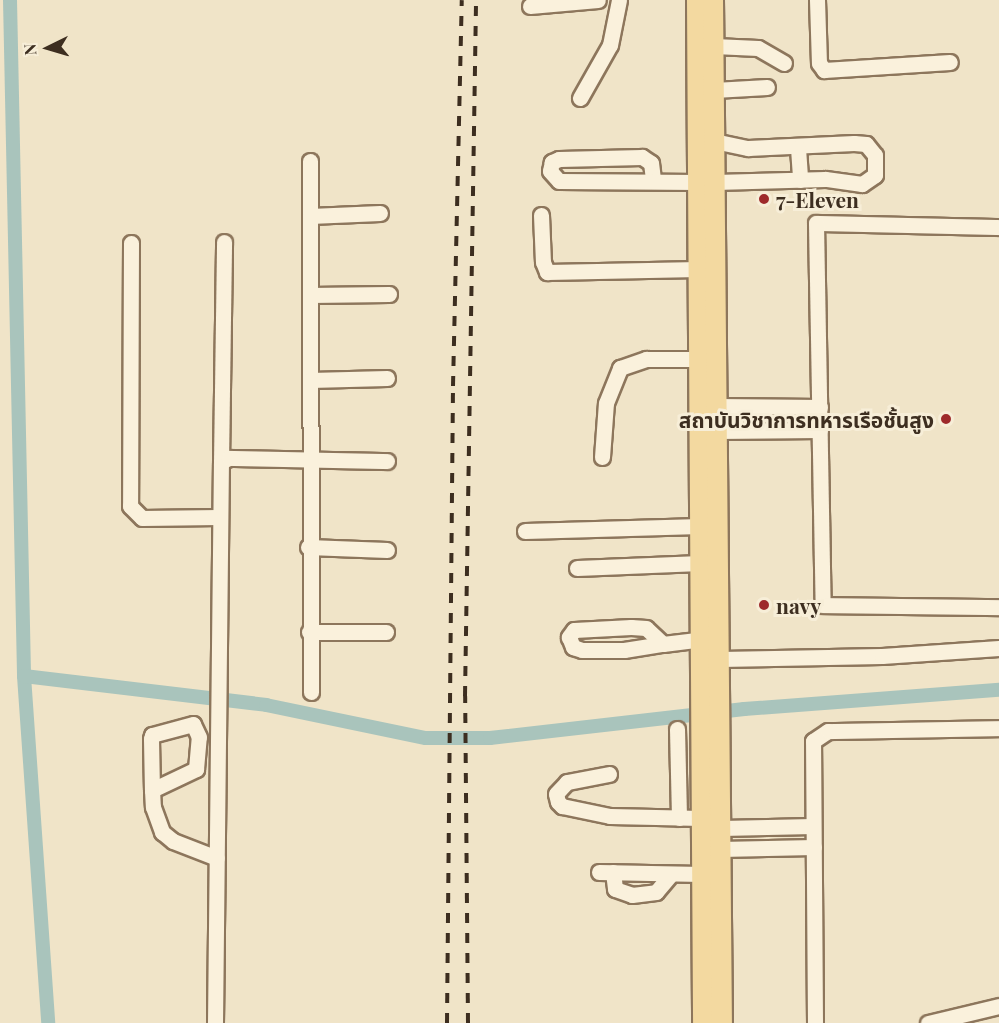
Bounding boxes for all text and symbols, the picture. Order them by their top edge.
north arrow [18,18,78,78]
text: N [19,43,41,56]
place label: 7-Eleven [776,186,859,212]
marker: 7-Eleven [757,192,771,206]
place label: สถาบันวิชาการทหารเรือชั้นสูง [679,406,934,432]
marker: สถาบันวิชาการทหารเรือชั้นสูง [939,412,953,426]
place label: navy [776,592,821,618]
marker: navy [757,598,771,612]

